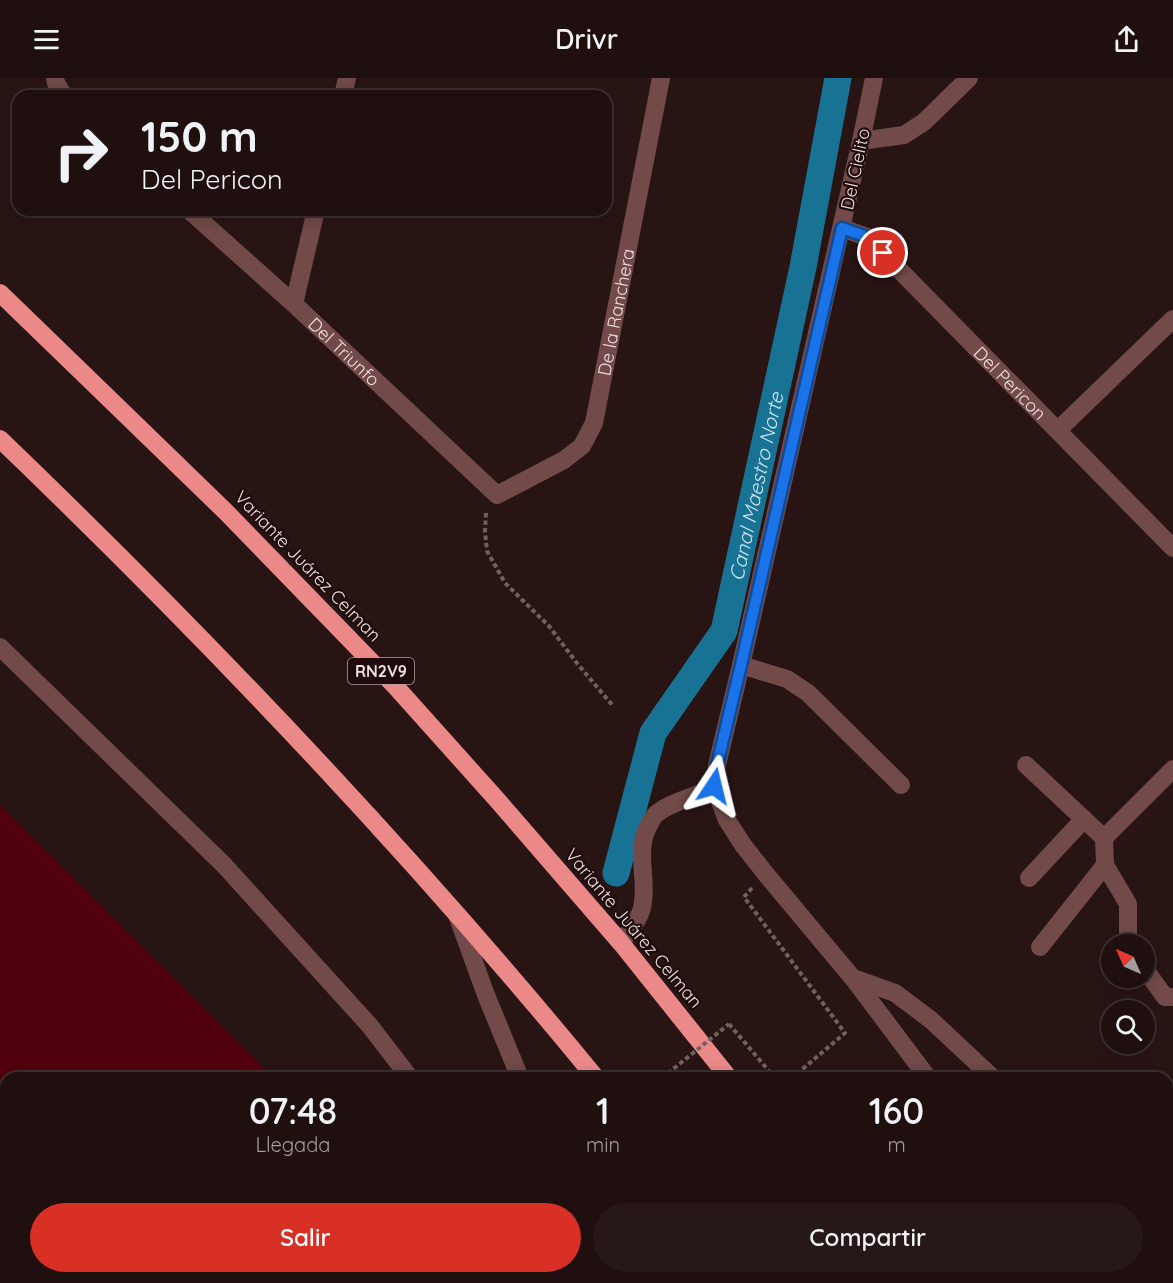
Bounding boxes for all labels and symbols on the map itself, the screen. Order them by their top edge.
street label: Del Cielito [835,126,875,212]
pin [857,227,908,278]
street label: De la Ranchera [592,247,639,378]
street label: Del Triunfo [304,312,385,391]
street label: Del Pericon [969,341,1052,424]
water label: Canal Maestro Norte [723,389,788,583]
street label: Variante Juárez Celman [230,486,386,646]
road number: RN2V9 [348,658,414,684]
position arrow [682,754,746,818]
street label: Variante Juárez Celman [560,844,708,1012]
north arrow [1101,934,1155,988]

